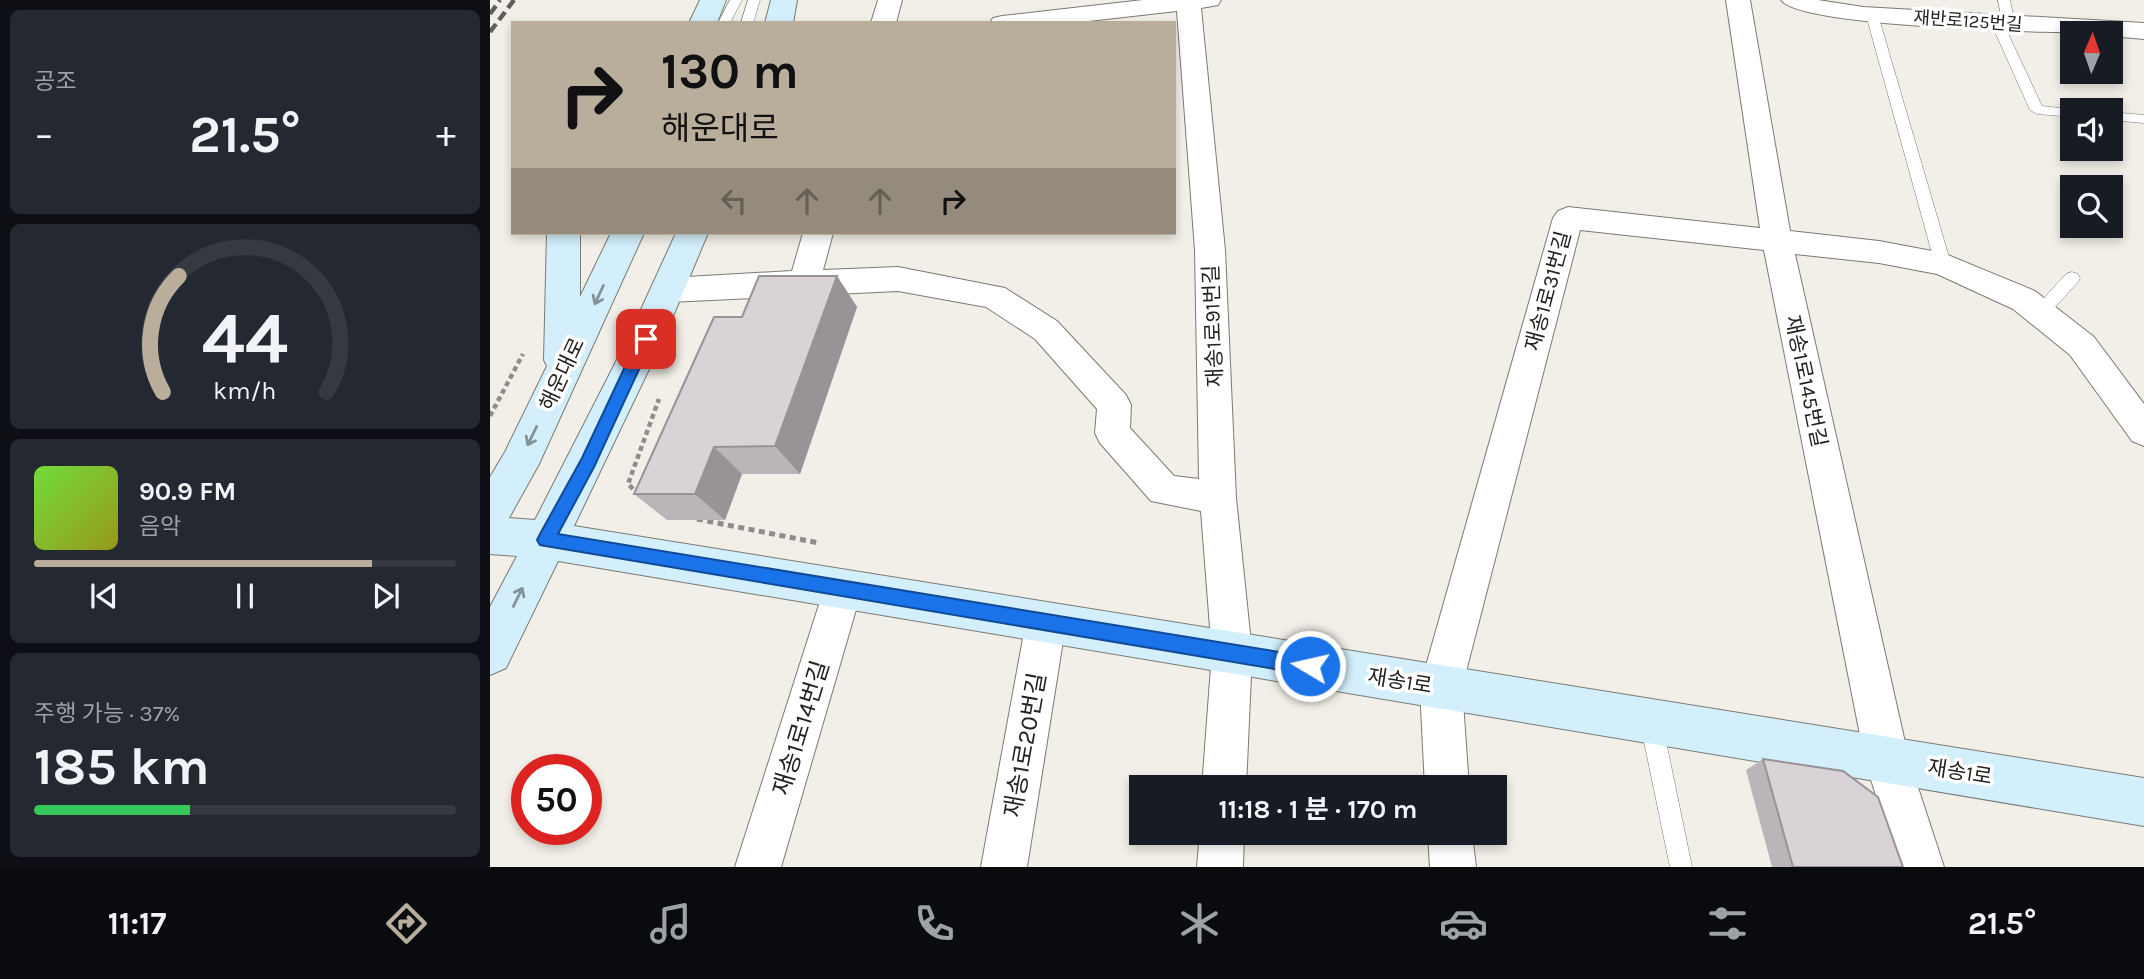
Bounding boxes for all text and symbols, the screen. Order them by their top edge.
street label: 재반로125번길 [1913,6,2023,36]
north arrow [2060,21,2123,84]
map controls [2060,21,2123,238]
text: 130 m [661,43,799,100]
icon: right [546,49,637,140]
text: 공조 [34,68,76,95]
button: sound [2060,98,2123,161]
text: 21.5° [189,104,301,165]
text: 해운대로 [661,110,779,147]
text: − [34,112,54,157]
text: + [436,112,456,157]
button: search [2060,175,2123,238]
icon: left [715,182,753,220]
icon: ahead [788,182,826,220]
icon: ahead [861,182,899,220]
icon: right [934,182,972,220]
street label: 재송1로31번길 [1521,229,1575,353]
street label: 재송1로91번길 [1199,264,1227,388]
one-way arrow [592,284,605,305]
text: 44 [202,296,288,381]
pin [616,309,676,369]
street label: 재송1로145번길 [1780,313,1832,449]
icon: arrive [627,320,665,358]
street label: 해운대로 [535,334,589,414]
text: km/h [213,376,277,405]
one-way arrow [525,425,539,446]
text: 90.9 FM [139,476,236,507]
text: 음악 [139,513,181,540]
icon: previous [85,577,123,615]
icon: pause [226,577,264,615]
icon: next [367,577,405,615]
one-way arrow [511,587,525,608]
position arrow [1273,629,1347,703]
street label: 재송1로14번길 [767,657,835,799]
street label: 재송1로 [1366,664,1434,698]
street label: 재송1로20번길 [998,670,1052,820]
text: 주행 가능 · 37% [34,700,180,727]
text: 185 km [34,736,210,797]
speed limit sign: 50 [511,754,602,845]
street label: 재송1로 [1926,755,1994,789]
text: 11:18 · 1 분 · 170 m [1219,794,1417,825]
icon: directions [382,899,431,948]
icon: music [646,899,695,948]
icon: phone [910,899,959,948]
icon: climate [1175,899,1224,948]
icon: car [1439,899,1488,948]
icon: filters [1703,899,1752,948]
text: 11:17 [108,905,166,942]
text: 21.5° [1968,905,2036,942]

